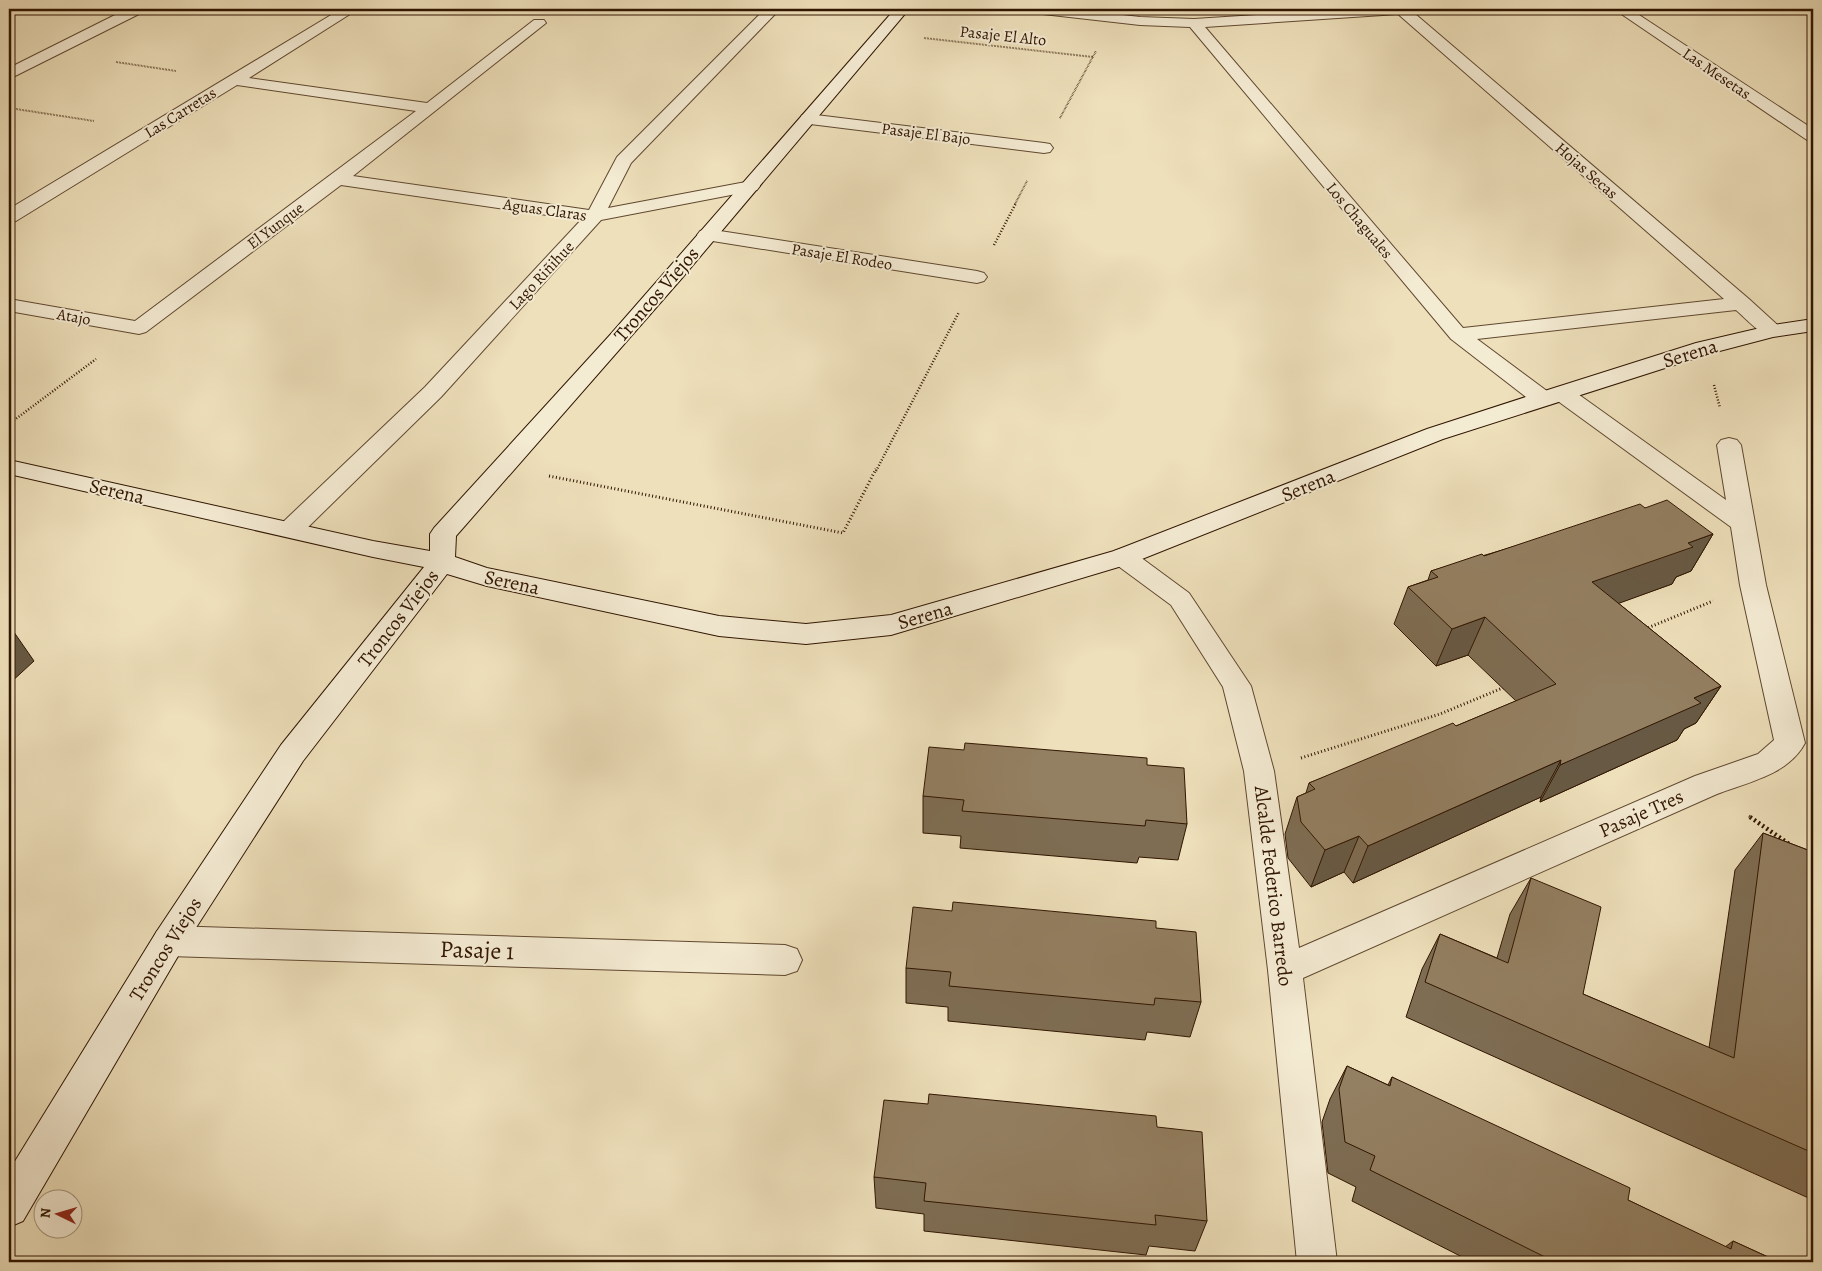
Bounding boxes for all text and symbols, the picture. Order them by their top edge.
street label: Pasaje El Alto [959,21,1047,51]
street label: Las Mesetas [1678,43,1755,105]
street label: Las Carretas [140,82,221,144]
street label: Pasaje El Bajo [880,118,972,150]
street label: Hojas Secas [1550,137,1622,204]
street label: Los Chaguales [1321,178,1398,263]
street label: Aguas Claras [501,193,588,227]
street label: El Yunque [243,197,309,254]
street label: Lago Riñihue [504,236,579,315]
street label: Pasaje El Rodeo [790,238,894,276]
street label: Troncos Viejos [608,241,705,348]
street label: Atajo [54,303,93,331]
street label: Serena [1659,332,1721,375]
street label: Serena [1277,462,1340,508]
street label: Serena [87,472,148,511]
street label: Serena [482,563,543,602]
street label: Troncos Viejos [351,564,445,673]
street label: Serena [895,595,956,636]
street label: Alcalde Federico Barredo [1248,783,1299,988]
street label: Pasaje Tres [1595,783,1688,844]
street label: Troncos Viejos [123,892,208,1006]
street label: Pasaje 1 [439,933,515,967]
north arrow [32,1188,82,1238]
text: N [36,1207,55,1219]

